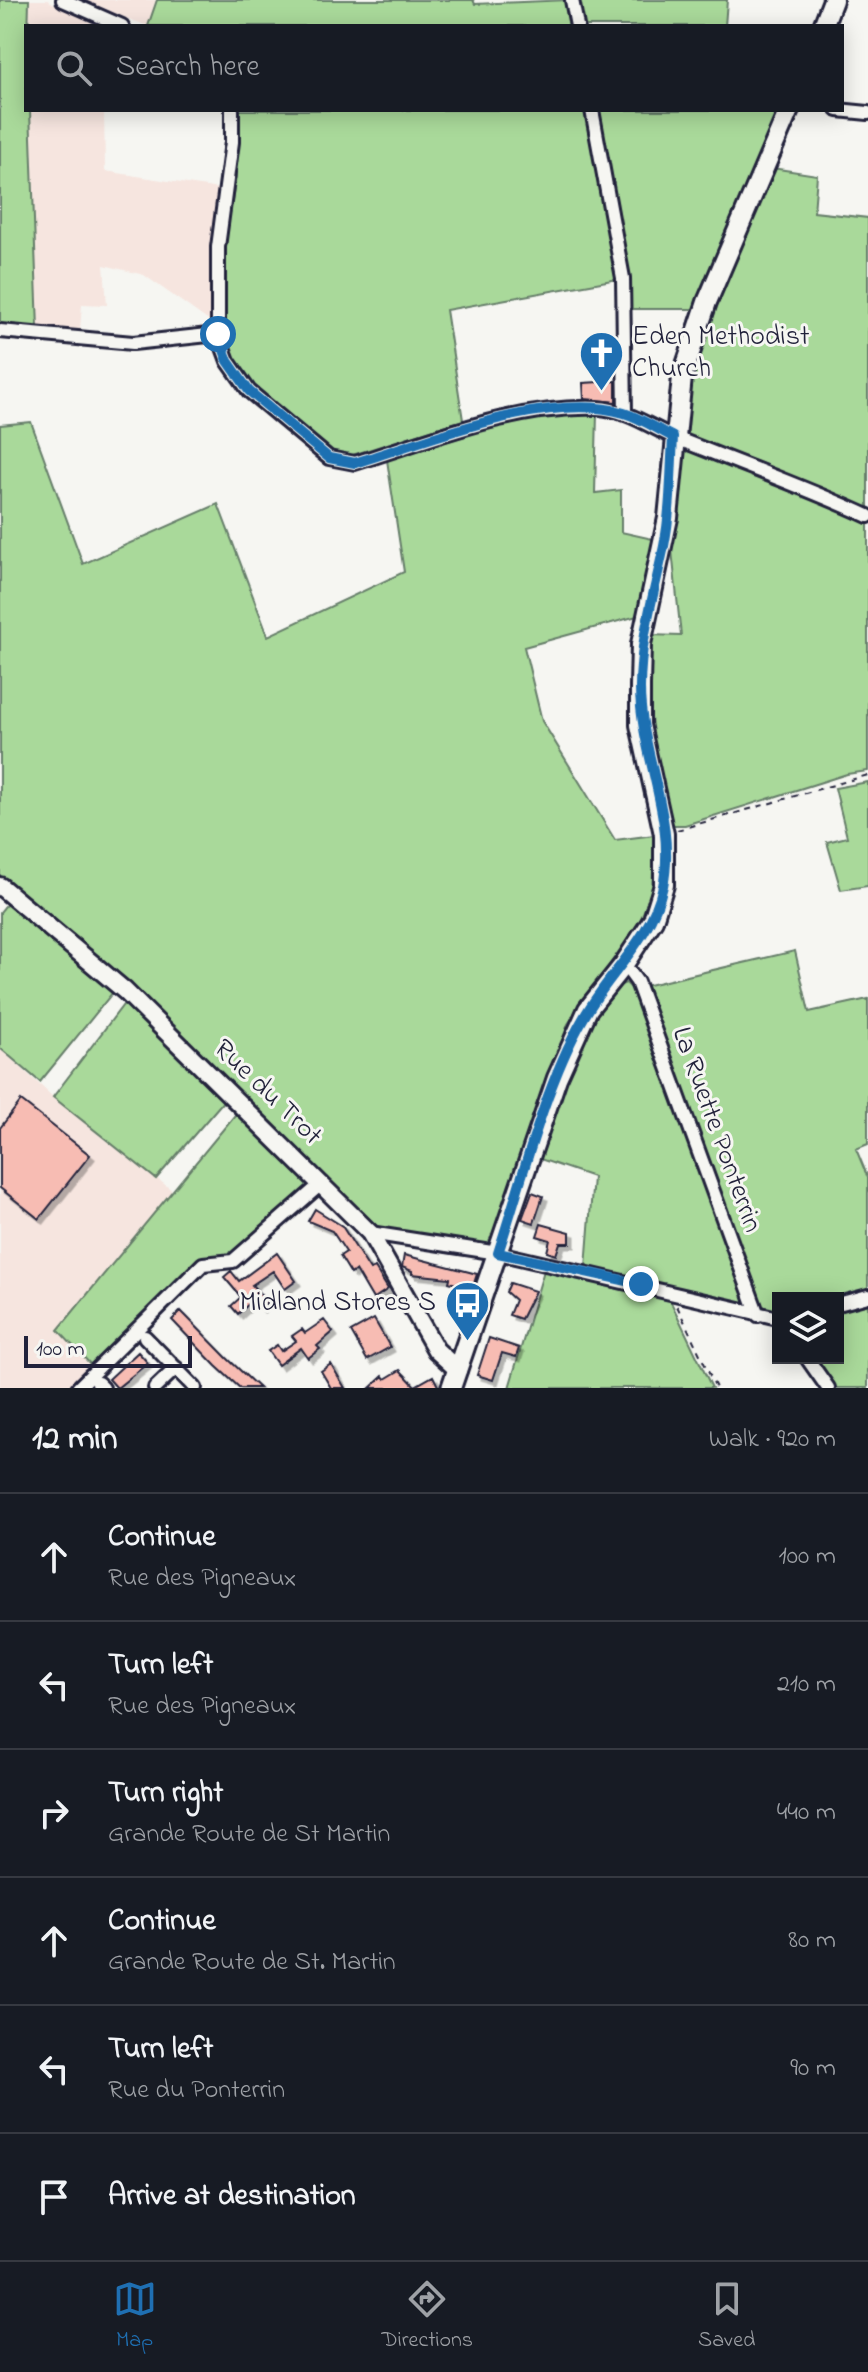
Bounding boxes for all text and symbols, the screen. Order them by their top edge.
search box [24,24,844,112]
icon: search [52,46,96,90]
text: Search here [116,46,260,90]
route start [200,316,236,352]
place label: Eden Methodist Church [632,317,809,390]
church icon: Eden Methodist Church [577,329,625,392]
street label: La Ruette Ponterrin [660,1022,772,1238]
street label: Rue du Trot [203,1030,331,1156]
route end [623,1266,659,1302]
bus stop icon: Midland Stores S [443,1279,491,1342]
place label: Midland Stores S [239,1283,436,1324]
map controls [772,1292,844,1364]
button: layers [772,1292,844,1364]
scale bar [24,1332,192,1368]
text: 100 m [36,1334,85,1366]
text: 12 min [32,1415,117,1465]
text: Walk · 920 m [709,1421,836,1459]
text: Continue [108,1516,216,1560]
icon: ahead [32,1535,76,1579]
text: 100 m [779,1538,836,1576]
text: Rue des Pigneaux [108,1560,296,1598]
text: Turn left [108,1644,213,1688]
icon: left [32,1663,76,1707]
text: 210 m [777,1666,836,1704]
text: Rue des Pigneaux [108,1688,296,1726]
text: Turn right [108,1772,223,1816]
icon: right [32,1791,76,1835]
text: 440 m [777,1794,836,1832]
text: Grande Route de St Martin [108,1816,390,1854]
text: Continue [108,1900,216,1944]
icon: ahead [32,1919,76,1963]
text: 80 m [788,1922,836,1960]
text: Grande Route de St. Martin [108,1944,396,1982]
text: Turn left [108,2028,213,2072]
icon: left [32,2047,76,2091]
text: 90 m [790,2050,836,2088]
text: Rue du Ponterrin [108,2072,285,2110]
icon: arrive [32,2175,76,2219]
text: Arrive at destination [108,2175,356,2219]
tab: Map [113,2277,157,2357]
tab: Directions [382,2277,473,2357]
tab: Saved [698,2277,755,2357]

